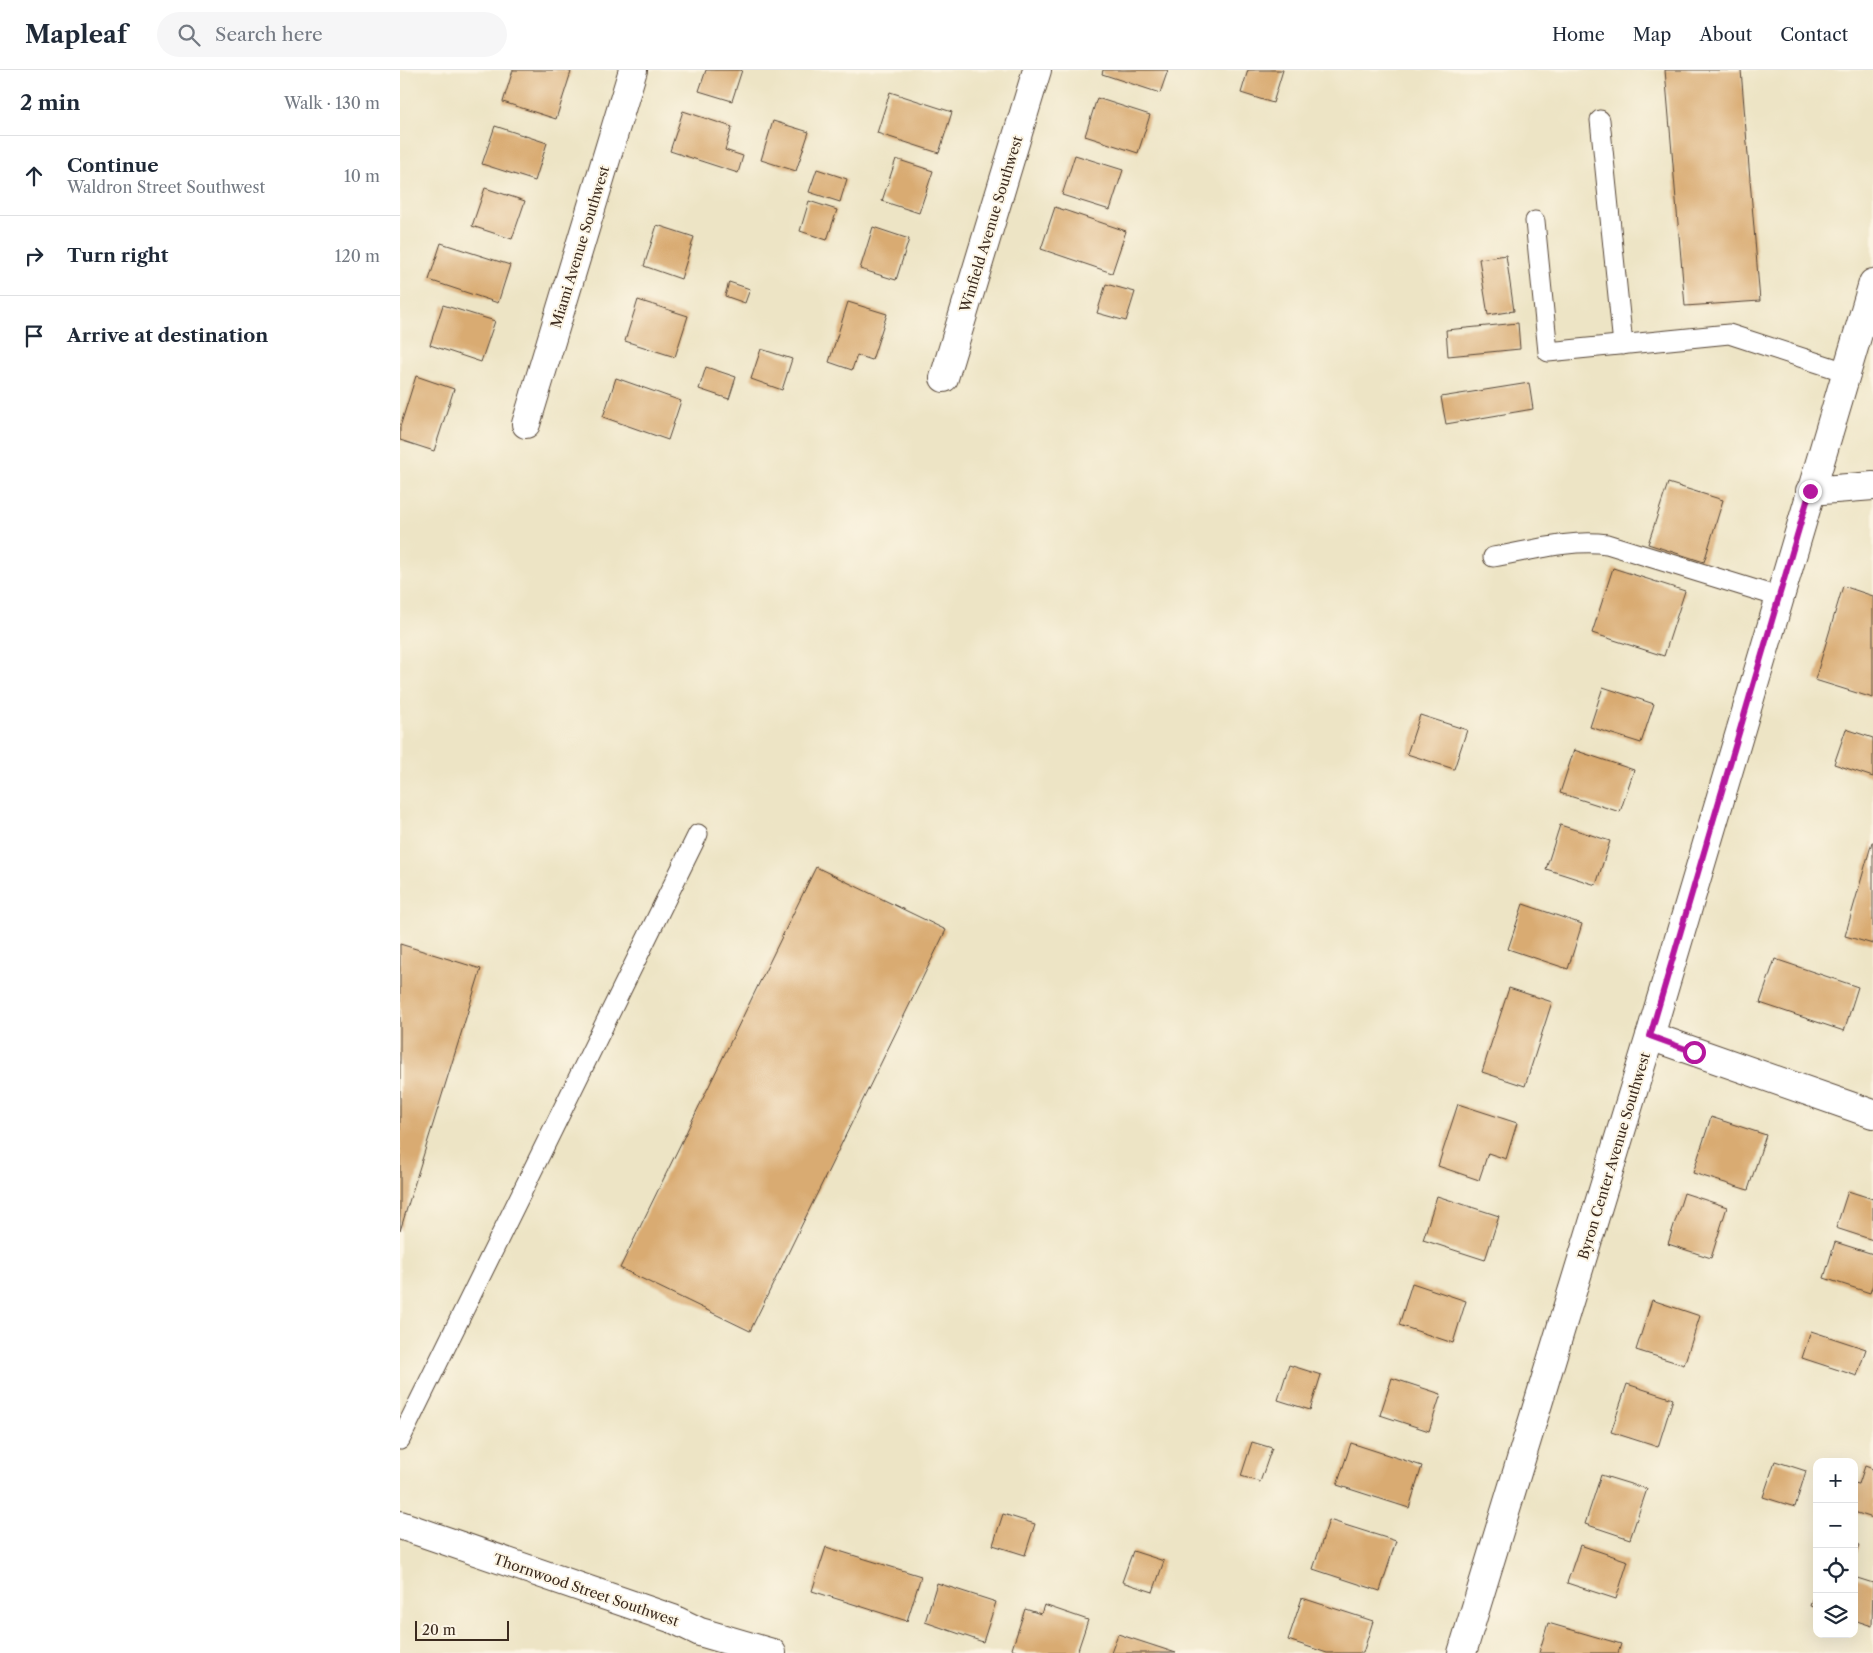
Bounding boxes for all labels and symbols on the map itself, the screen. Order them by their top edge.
street label: Winfield Avenue Southwest [955,134,1026,315]
street label: Miami Avenue Southwest [547,164,613,330]
route end [1799,480,1822,503]
route start [1683,1041,1706,1064]
street label: Byron Center Avenue Southwest [1574,1050,1654,1262]
street label: Thornwood Street Southwest [491,1550,681,1630]
scale bar [415,1618,509,1641]

